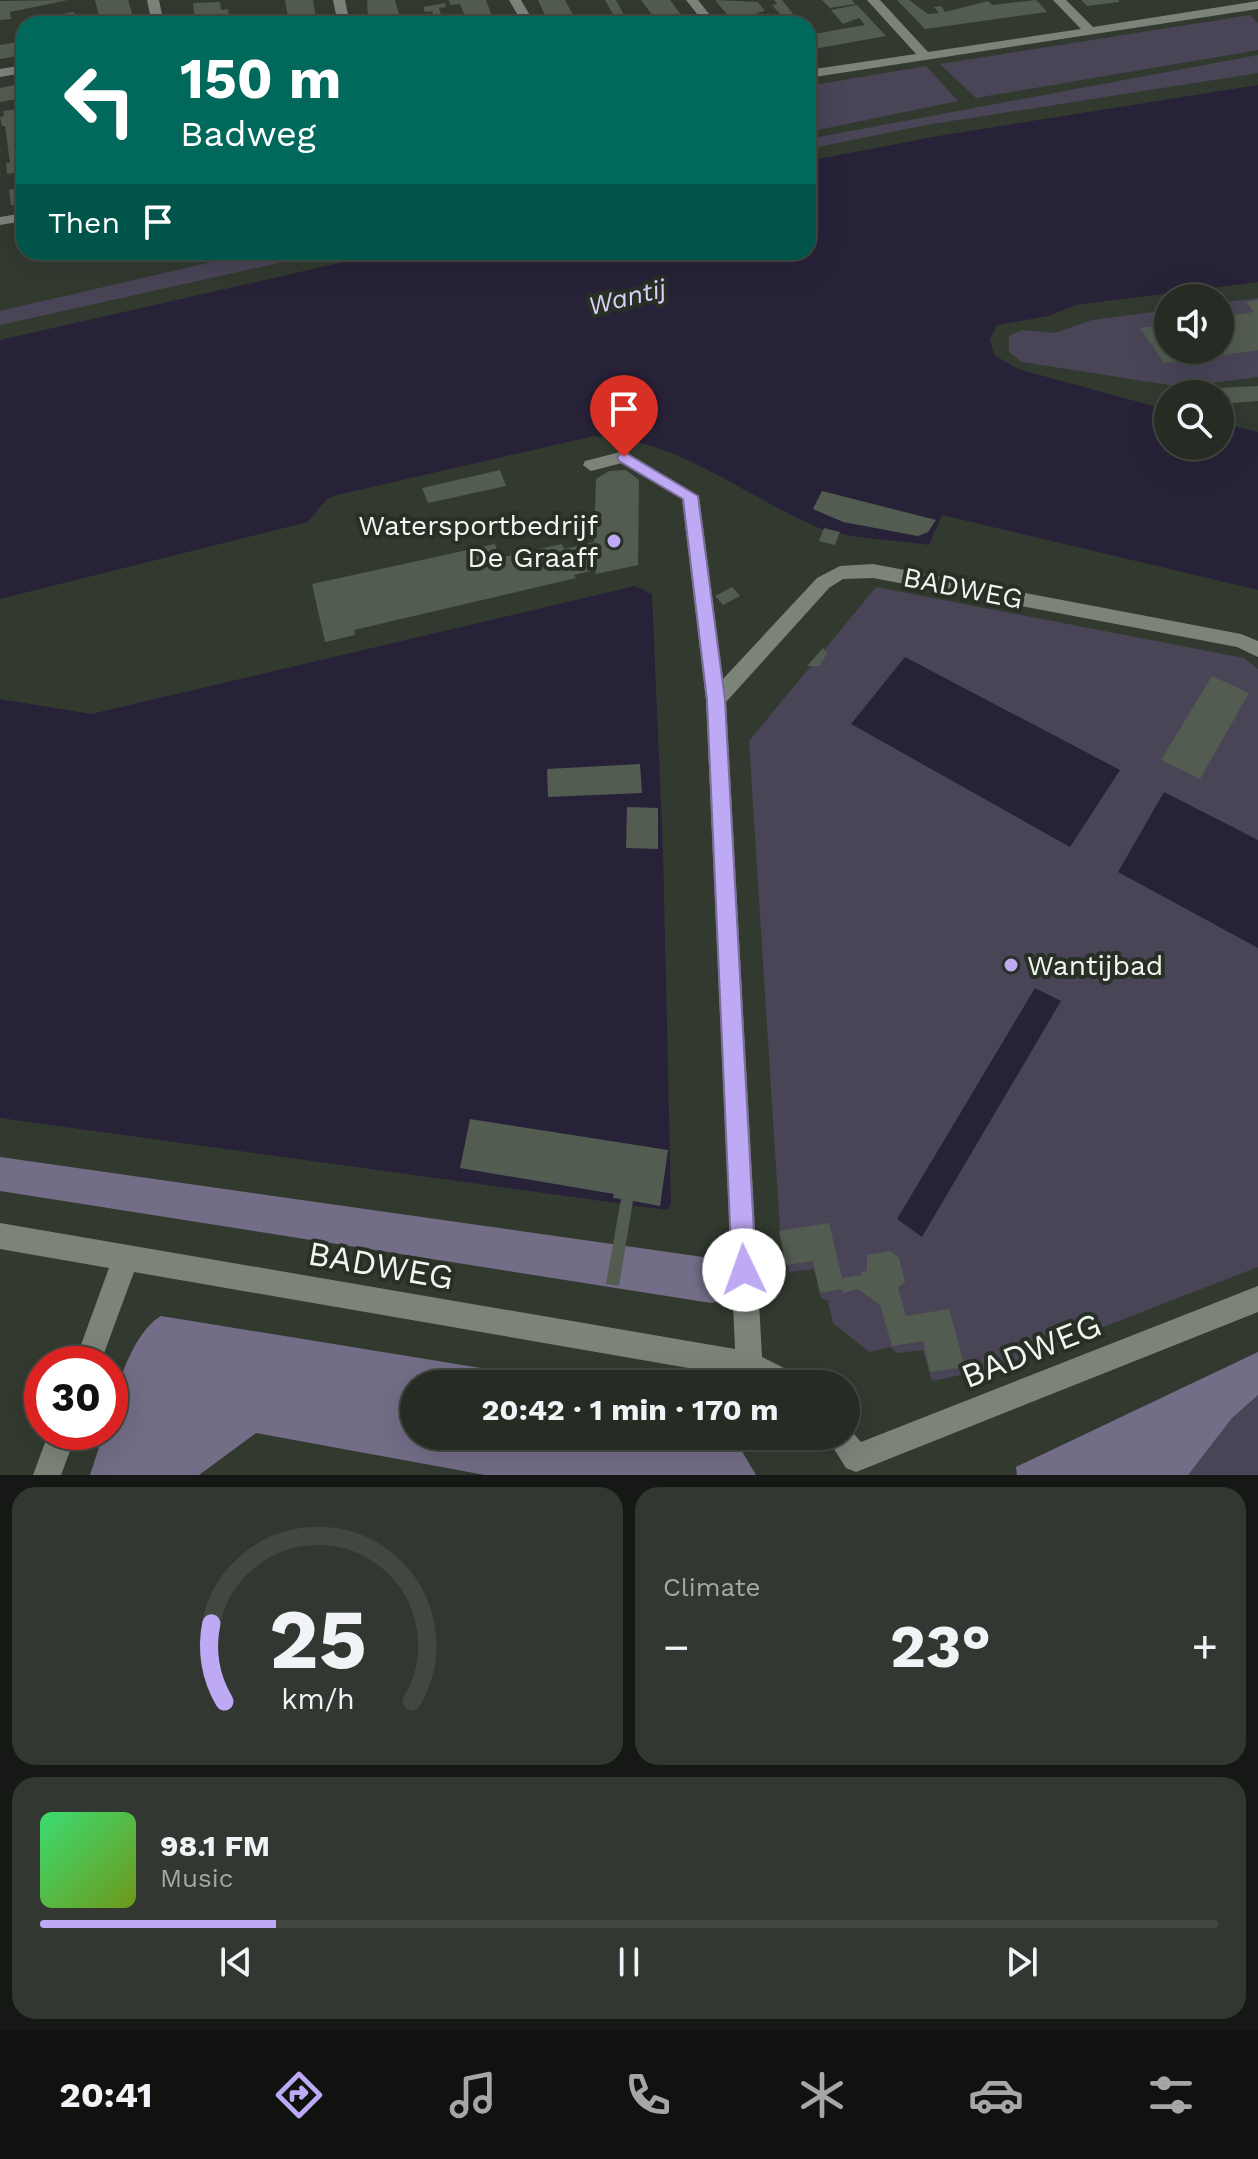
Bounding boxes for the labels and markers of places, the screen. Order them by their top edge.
pin [590,375,658,457]
place label: Watersportbedrijf De Graaff [358,509,598,574]
marker: Watersportbedrijf De Graaff [605,532,623,550]
place label: Wantijbad [1027,949,1163,982]
marker: Wantijbad [1002,956,1020,974]

